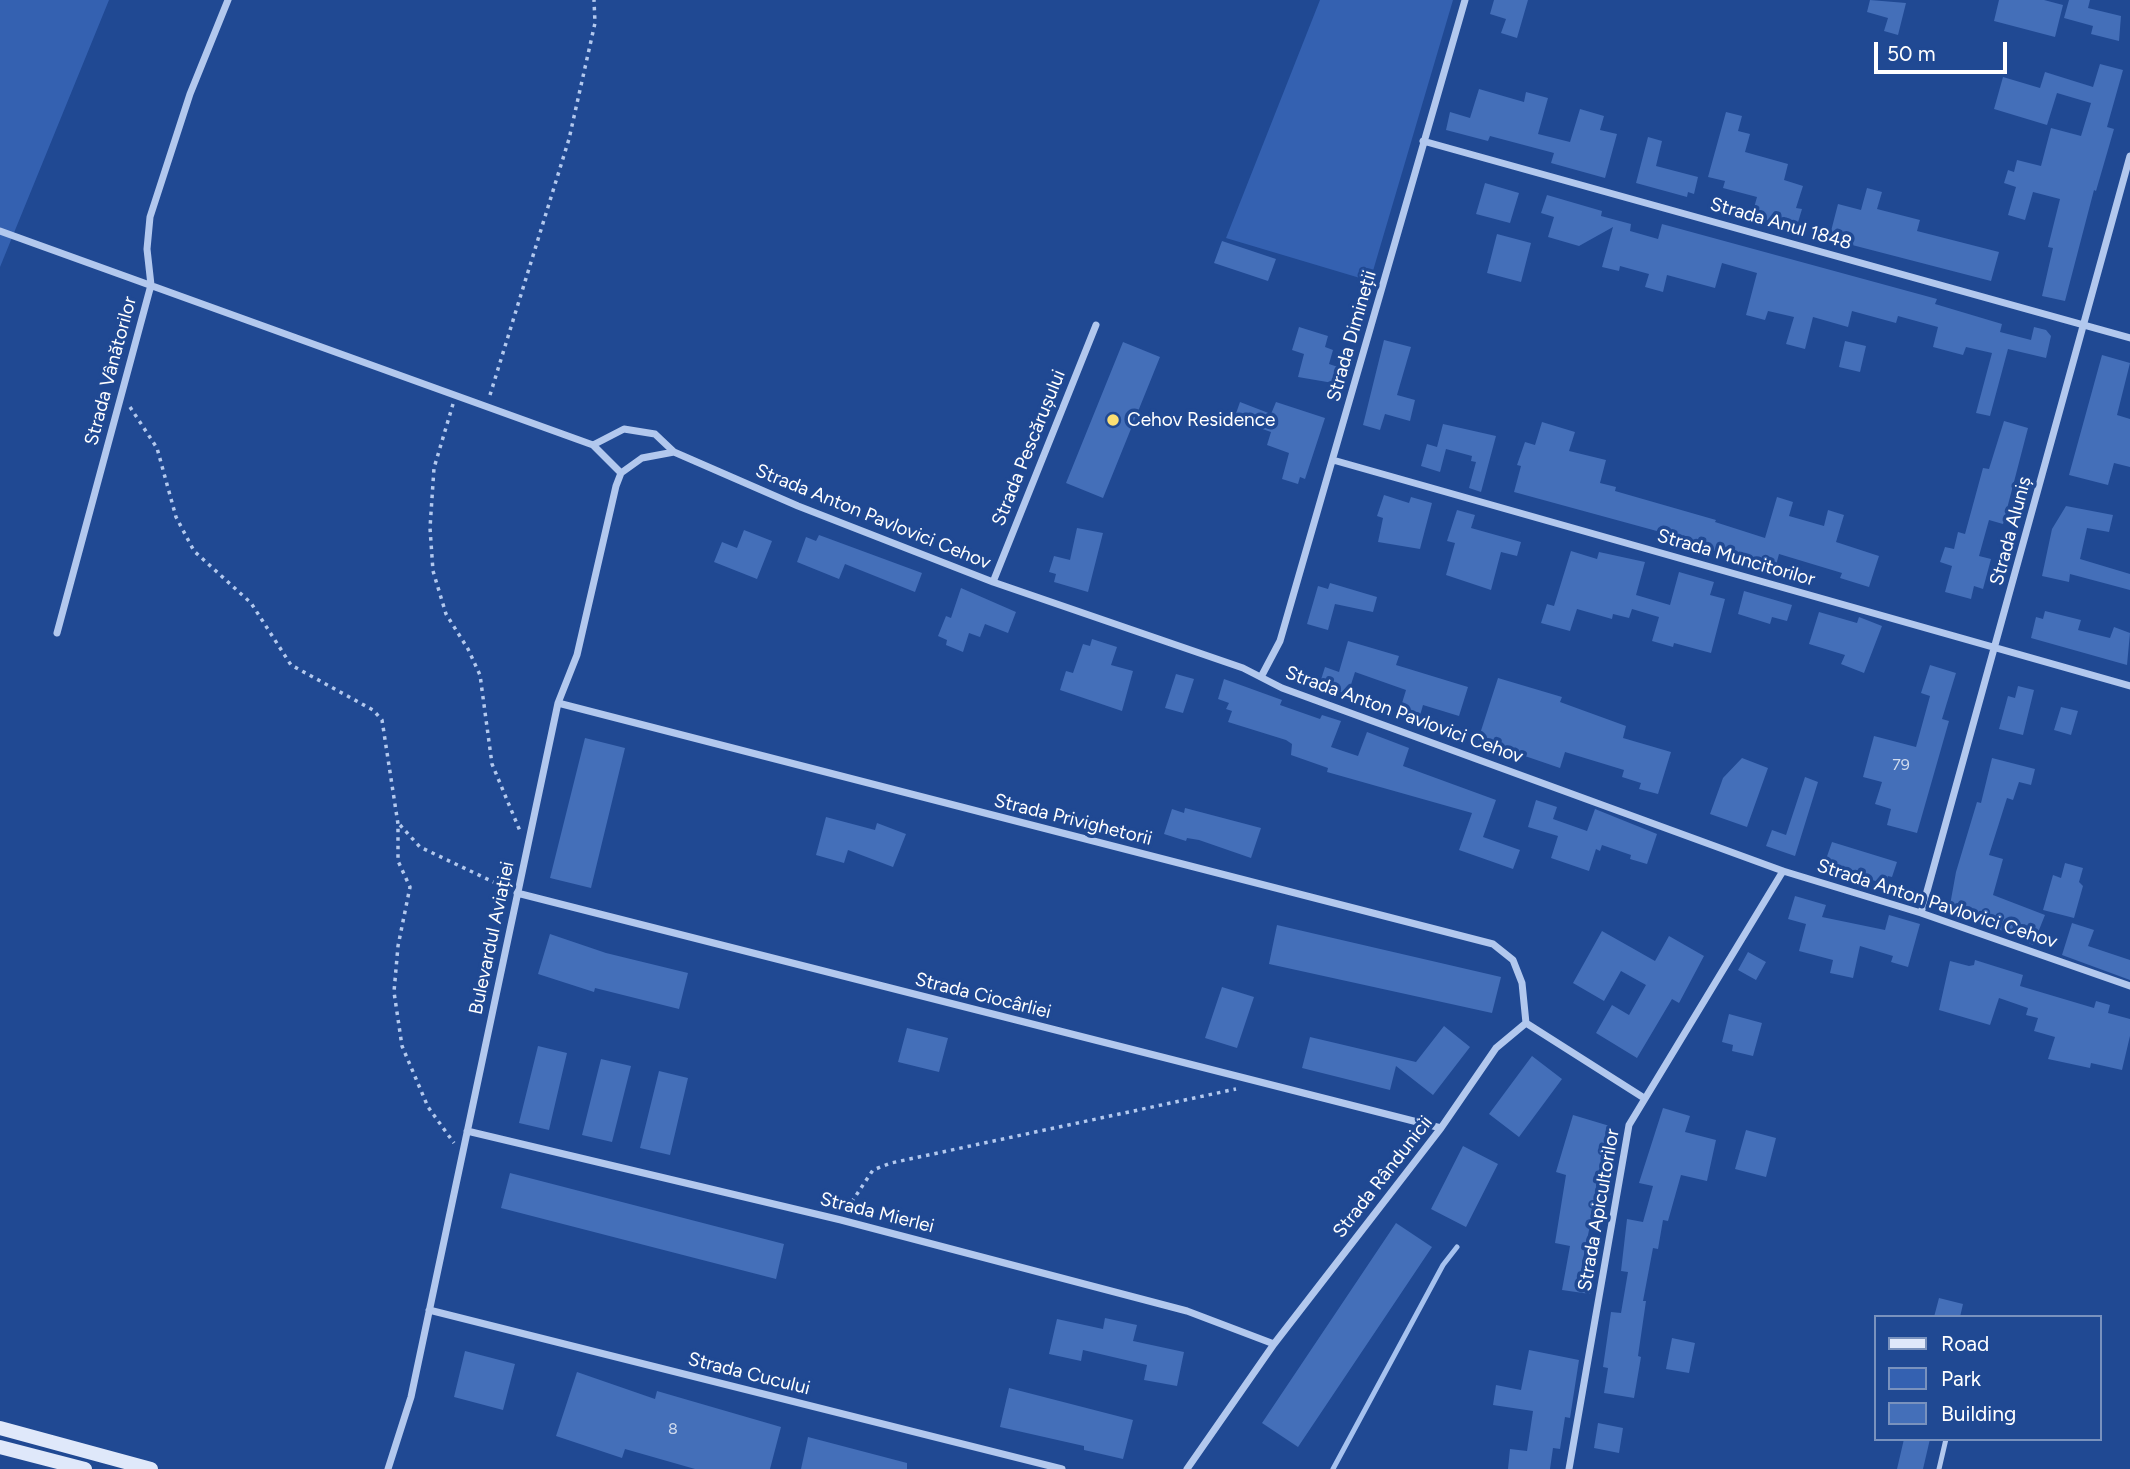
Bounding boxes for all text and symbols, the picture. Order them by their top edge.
scale bar [1878,28,2011,72]
text: 50 m [1887,41,1936,66]
street label: Strada Anul 1848 [1707,193,1855,255]
street label: Strada Dimineții [1322,268,1382,404]
street label: Strada Vânătorilor [80,294,142,448]
street label: Strada Pescărușului [987,367,1071,529]
place label: Cehov Residence [1127,409,1275,431]
marker: Cehov Residence [1105,412,1121,428]
street label: Strada Anton Pavlovici Cehov [752,459,994,575]
street label: Strada Aluniș [1985,474,2037,588]
street label: Strada Muncitorilor [1654,525,1818,591]
street label: Strada Anton Pavlovici Cehov [1282,661,1526,769]
house number: 79 [1892,755,1910,775]
street label: Strada Privighetorii [992,789,1154,851]
street label: Strada Anton Pavlovici Cehov [1814,854,2060,954]
street label: Bulevardul Aviației [465,859,519,1017]
street label: Strada Ciocârliei [913,968,1053,1024]
street label: Strada Rândunicii [1328,1111,1438,1243]
street label: Strada Apicultorilor [1573,1127,1625,1293]
street label: Strada Mierlei [818,1188,936,1238]
legend [1874,1315,2102,1441]
text: Road [1941,1331,1989,1356]
street label: Strada Cucului [686,1348,812,1400]
text: Park [1941,1366,1981,1391]
text: Building [1941,1401,2016,1426]
house number: 8 [668,1419,678,1439]

